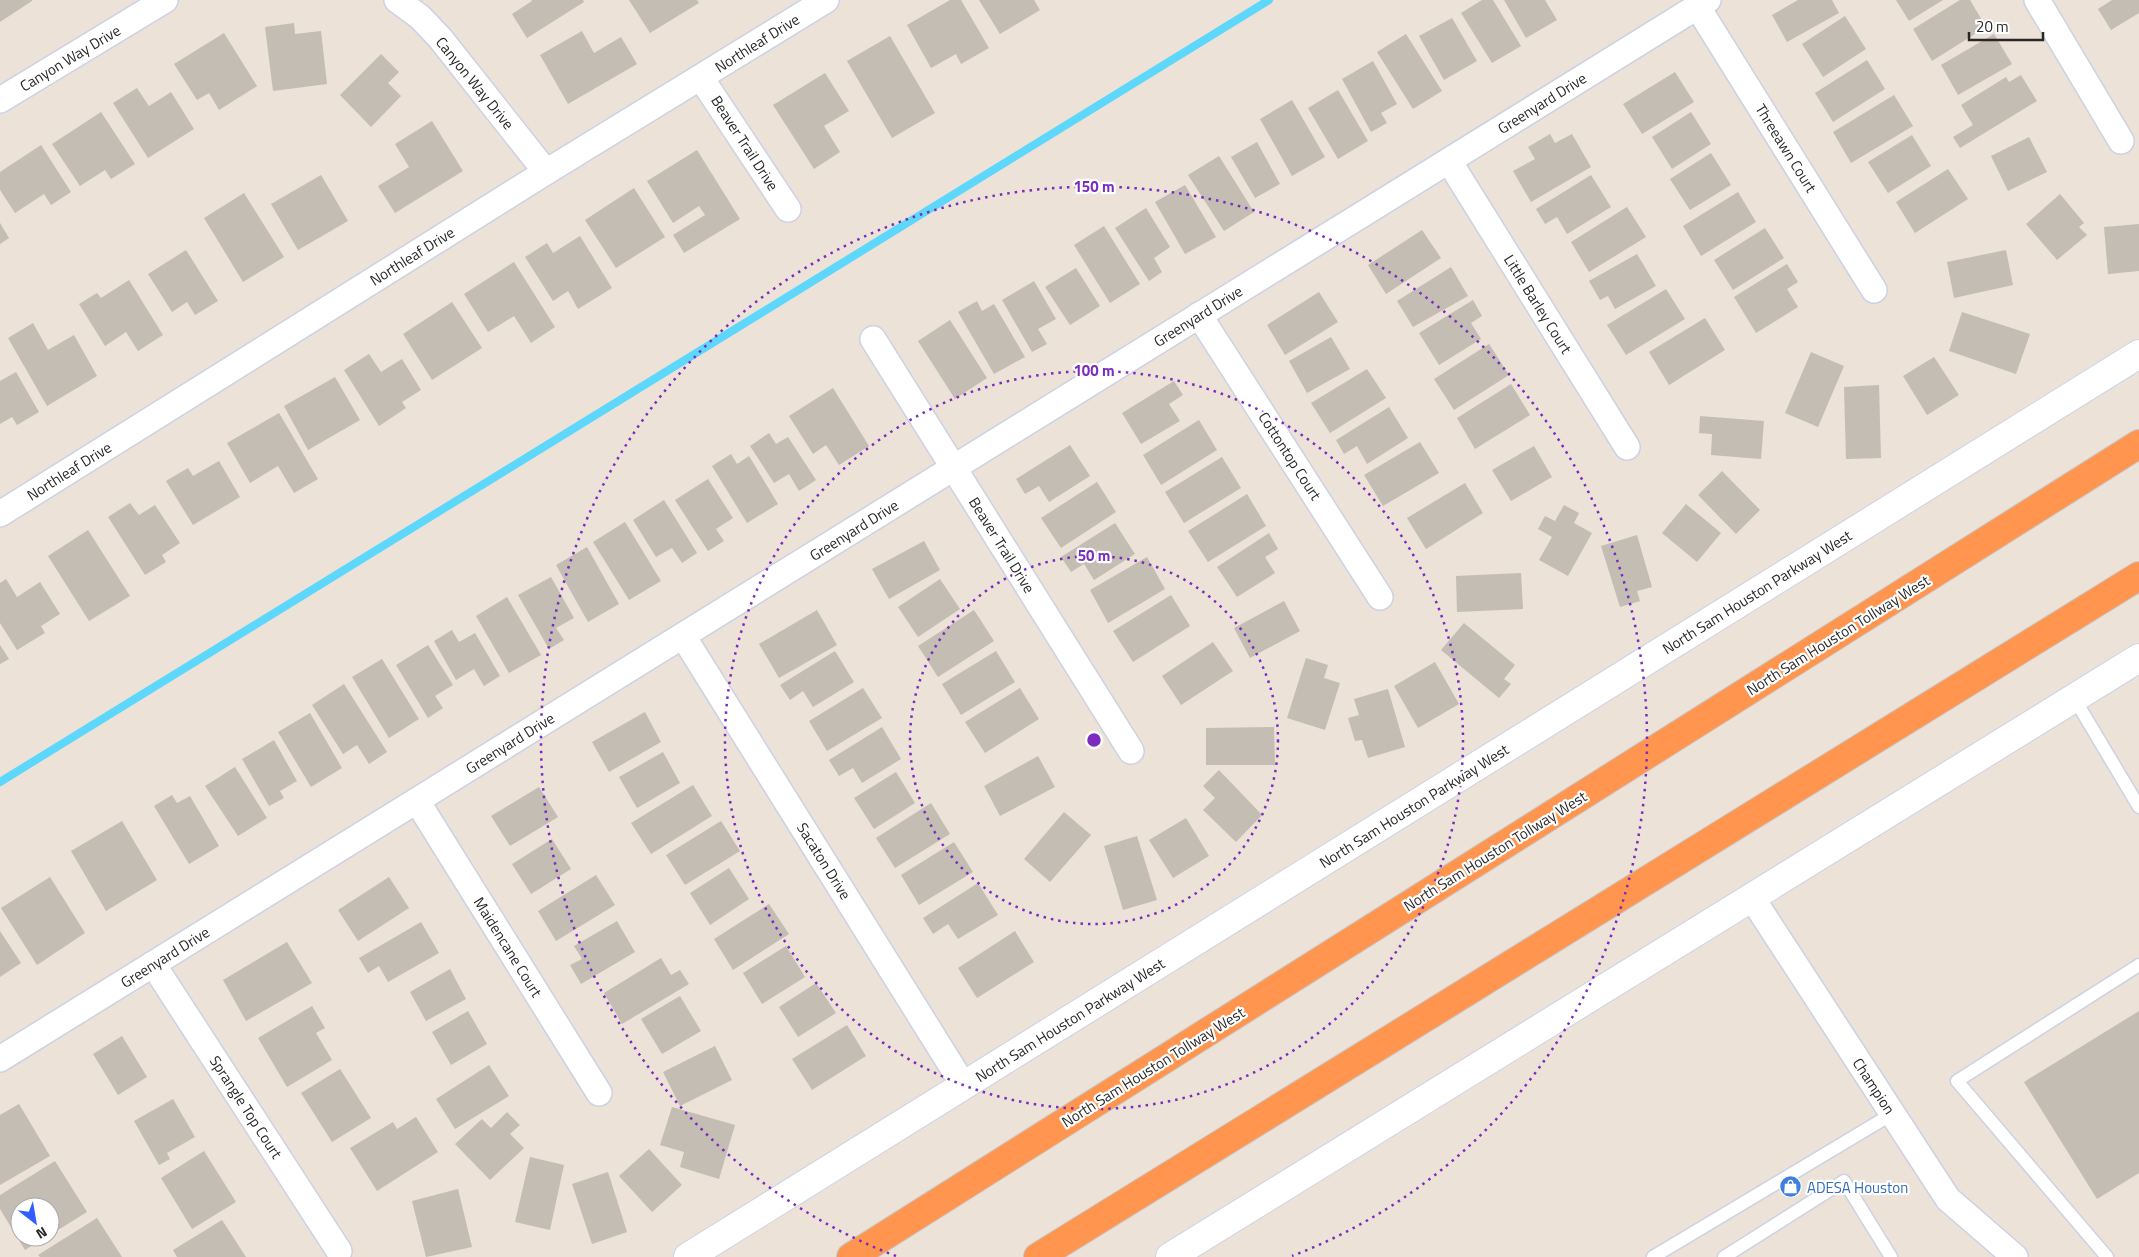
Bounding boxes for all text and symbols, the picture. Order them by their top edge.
street label: Northleaf Drive [710,8,804,78]
scale bar [1969,10,2043,42]
text: 20 m [1976,15,2009,38]
street label: Canyon Way Drive [15,19,125,97]
street label: Canyon Way Drive [430,32,520,134]
street label: Greenyard Drive [1493,66,1591,140]
street label: Beaver Trail Drive [706,91,784,195]
street label: Threeawn Court [1750,99,1823,197]
text: 150 m [1073,175,1115,198]
street label: Northleaf Drive [365,221,459,291]
street label: Little Barley Court [1498,250,1578,359]
street label: Greenyard Drive [1149,279,1247,353]
text: 100 m [1073,359,1115,382]
street label: Cottontop Court [1253,407,1328,505]
street label: Northleaf Drive [22,436,116,506]
street label: Beaver Trail Drive [963,492,1041,598]
street label: Greenyard Drive [805,493,903,567]
street label: North Sam Houston Parkway West [1658,524,1857,660]
text: 50 m [1078,544,1110,567]
street label: North Sam Houston Tollway West [1742,569,1935,701]
street label: Greenyard Drive [461,706,559,780]
centre of rings [1085,731,1103,749]
street label: North Sam Houston Parkway West [1315,738,1514,874]
street label: North Sam Houston Tollway West [1399,785,1592,917]
street label: Sacaton Drive [791,818,857,904]
street label: Maidencane Court [468,892,548,1002]
street label: Greenyard Drive [116,920,214,994]
street label: North Sam Houston Parkway West [971,952,1170,1088]
street label: North Sam Houston Tollway West [1057,1001,1250,1133]
street label: Sprangle Top Court [204,1051,288,1164]
street label: Champion [1847,1053,1901,1119]
shop icon: ADESA Houston [1779,1175,1803,1199]
place label: ADESA Houston [1807,1176,1908,1199]
north arrow [10,1197,60,1247]
text: N [32,1222,52,1245]

